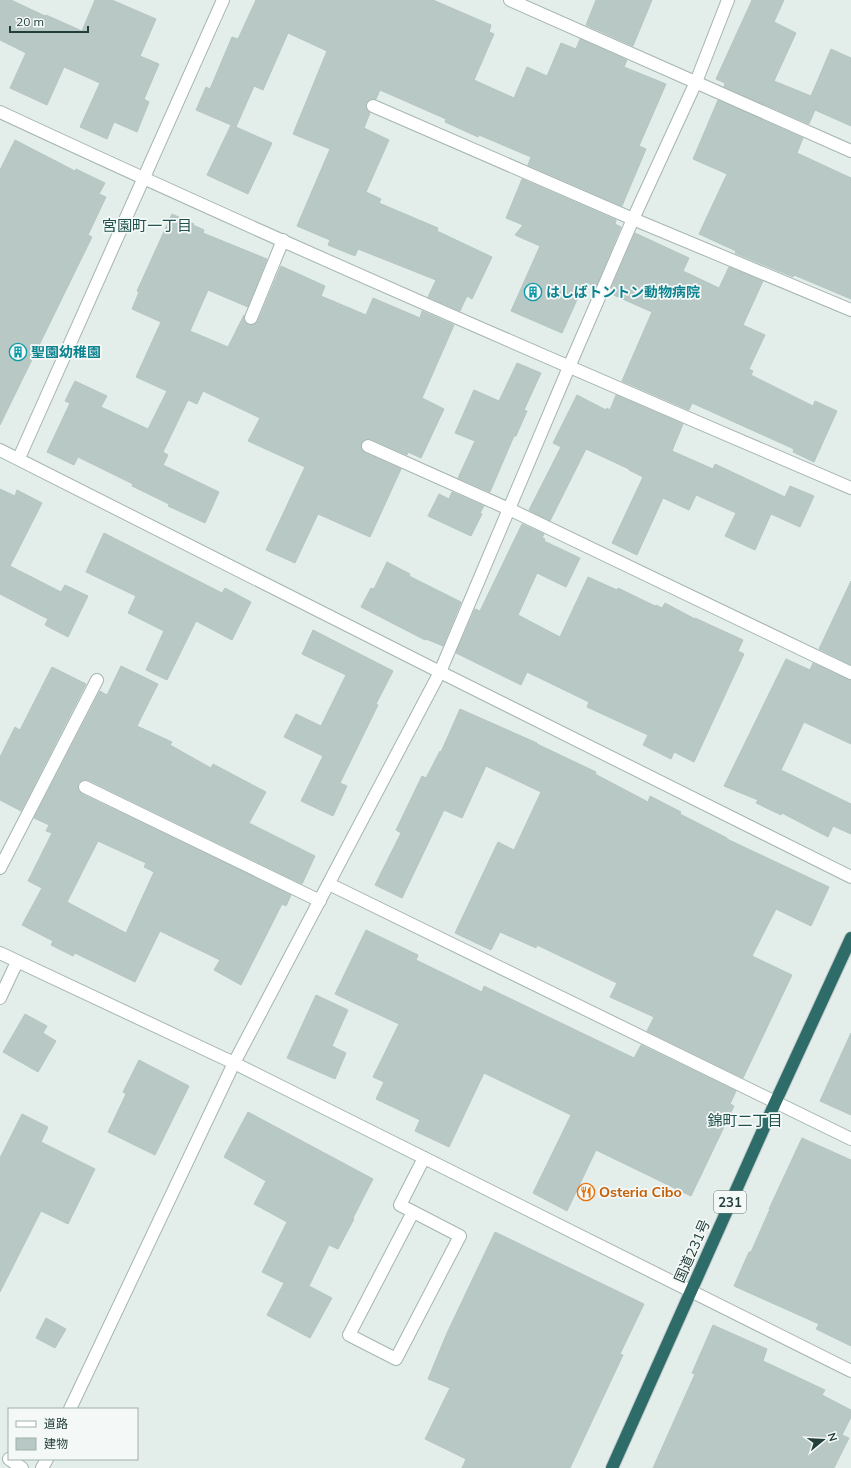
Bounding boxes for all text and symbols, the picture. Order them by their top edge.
scale bar [10,8,88,34]
text: 20 m [16,14,44,29]
district label: 宮園町一丁目 [102,216,192,235]
building icon: はしばトントン動物病院 [523,282,543,302]
place label: はしばトントン動物病院 [546,283,700,301]
building icon: 聖園幼稚園 [8,342,28,362]
place label: 聖園幼稚園 [31,343,101,361]
district label: 錦町二丁目 [707,1111,783,1130]
restaurant icon: Osteria Cibo [576,1182,596,1202]
place label: Osteria Cibo [599,1183,682,1201]
road number: 231 [714,1191,746,1213]
street label: 国道231号 [670,1217,714,1285]
legend [8,1408,138,1460]
text: 道路 [44,1416,68,1431]
north arrow [803,1420,843,1460]
text: N [825,1431,840,1443]
text: 建物 [44,1436,68,1451]

